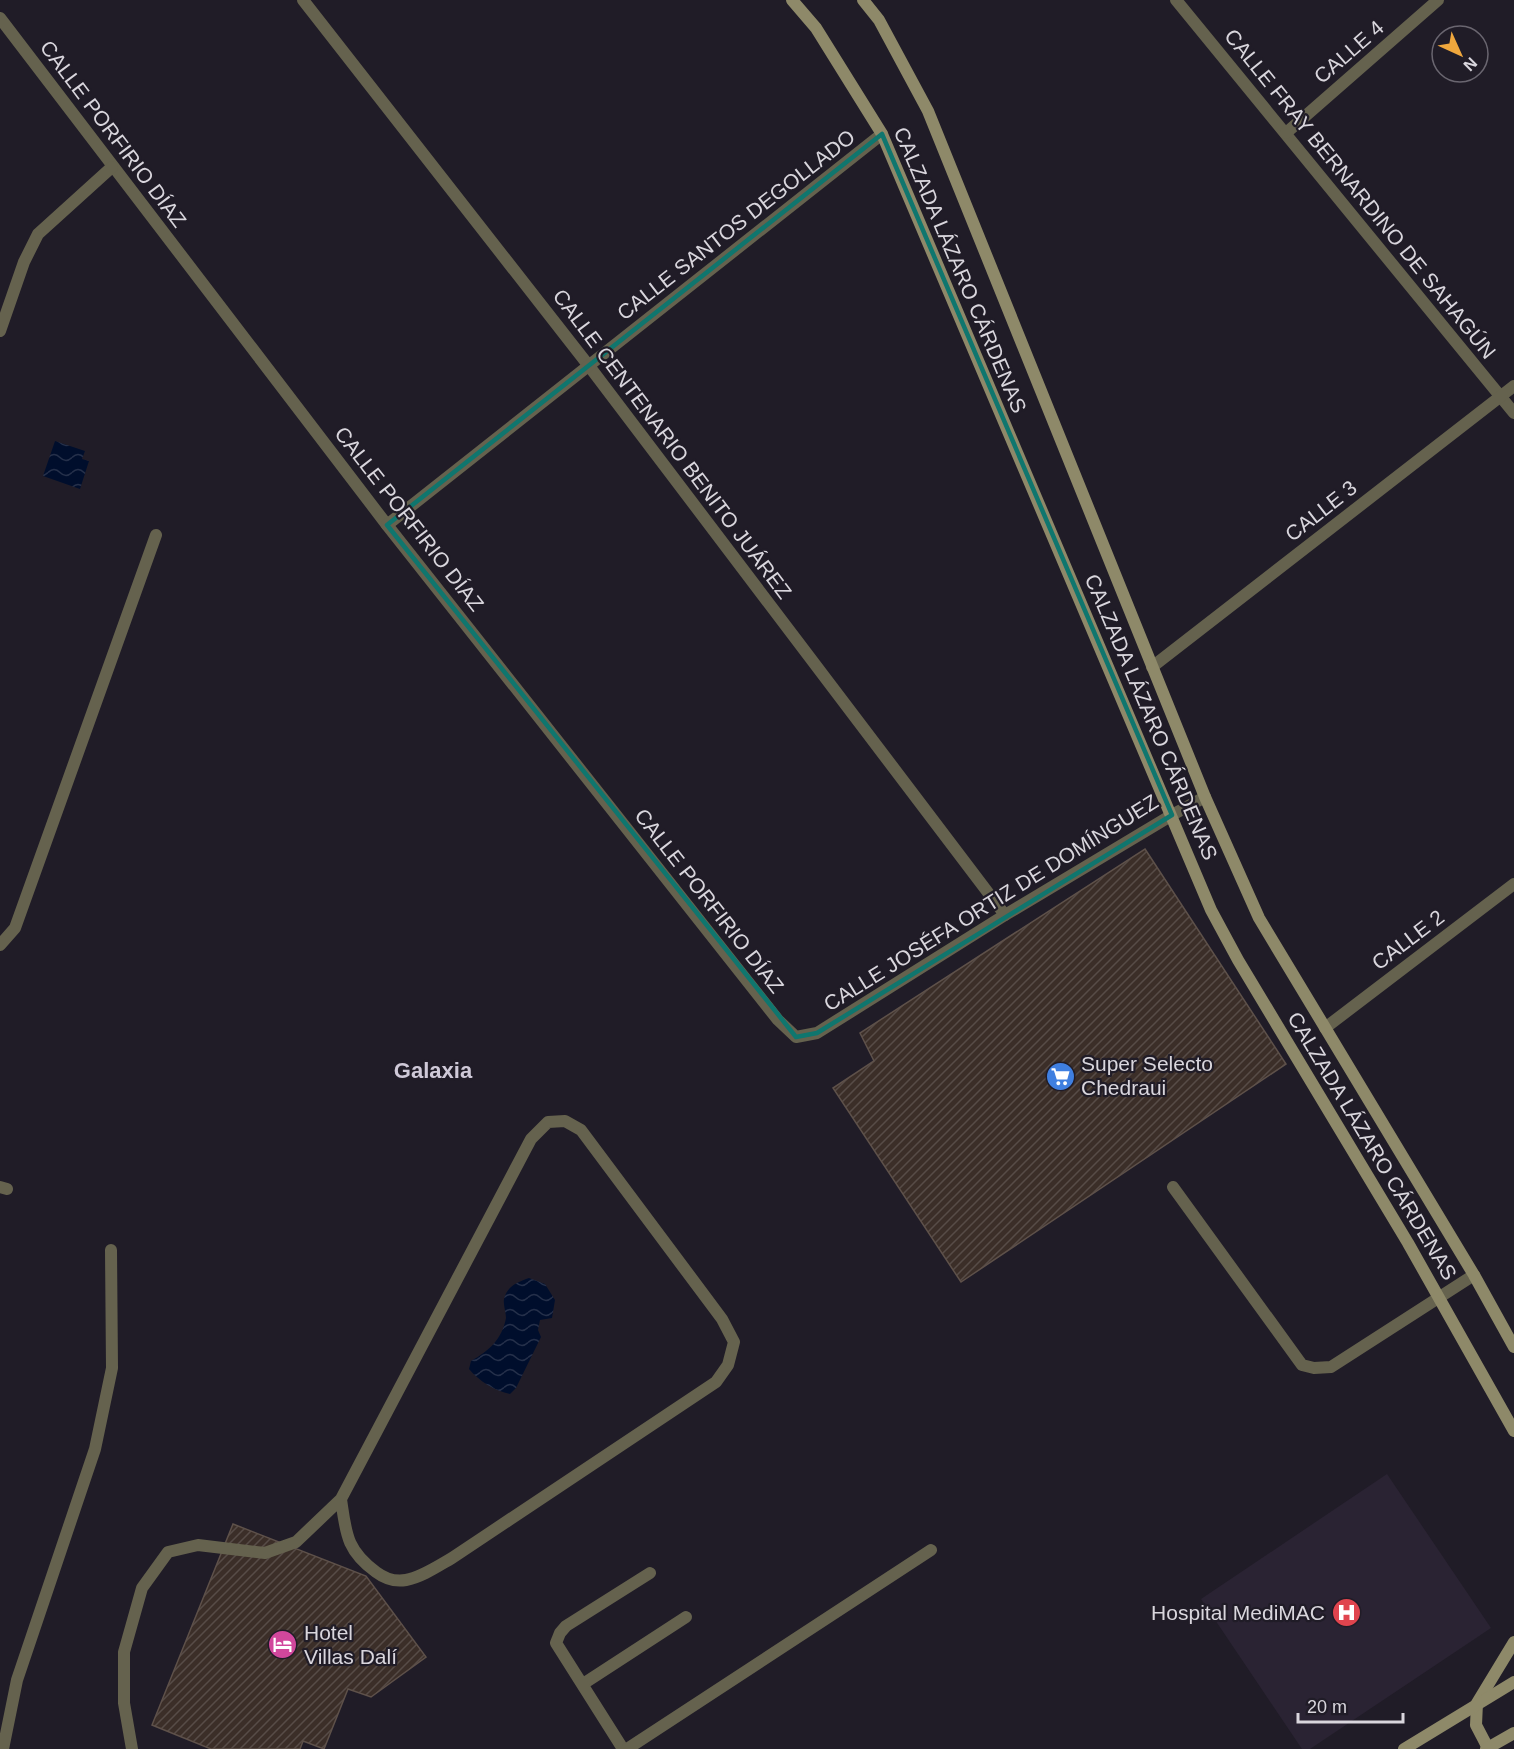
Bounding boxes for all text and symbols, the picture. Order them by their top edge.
street label: CALLE 4 [1309,15,1388,88]
street label: CALLE FRAY BERNARDINO DE SAHAGÚN [1219,24,1501,364]
north arrow [1430,24,1490,84]
street label: CALLE PORFIRIO DÍAZ [36,36,191,232]
street label: CALZADA LÁZARO CÁRDENAS [890,124,1031,416]
street label: CALLE SANTOS DEGOLLADO [612,125,859,324]
street label: CALLE CENTENARIO BENITO JUÁREZ [549,285,796,603]
street label: CALLE PORFIRIO DÍAZ [330,422,489,616]
street label: CALLE 3 [1280,476,1361,546]
street label: CALZADA LÁZARO CÁRDENAS [1081,571,1222,863]
street label: CALLE JOSÉFA ORTIZ DE DOMÍNGUEZ [820,790,1162,1015]
street label: CALLE PORFIRIO DÍAZ [630,804,789,998]
street label: CALLE 2 [1367,905,1448,974]
street label: CALZADA LÁZARO CÁRDENAS [1283,1008,1462,1284]
place label: Super Selecto Chedraui [1081,1052,1213,1099]
district label: Galaxia [394,1058,473,1083]
supermarket icon: Super Selecto Chedraui [1044,1060,1076,1092]
hospital icon: Hospital MediMAC [1330,1597,1362,1629]
place label: Hospital MediMAC [1151,1601,1325,1624]
place label: Hotel Villas Dalí [304,1621,397,1668]
hotel icon: Hotel Villas Dalí [267,1629,299,1661]
scale bar [1298,1686,1403,1724]
text: 20 m [1307,1697,1347,1717]

